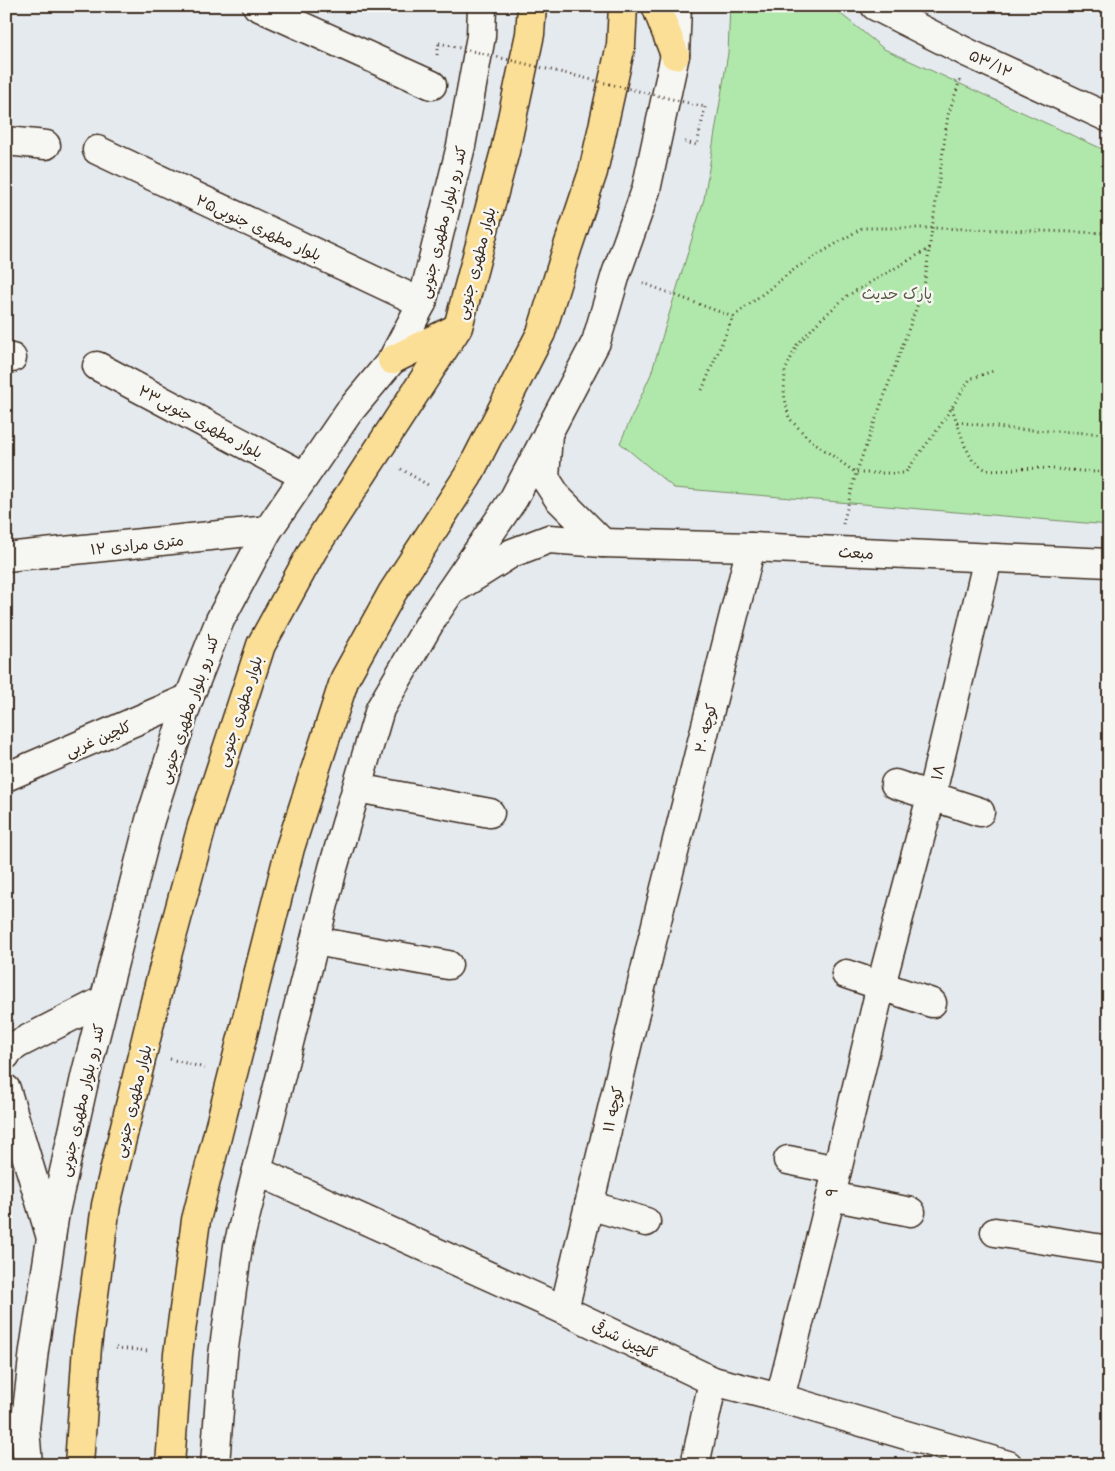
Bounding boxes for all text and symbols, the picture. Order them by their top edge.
street label: ۵۳/۱۲ [966,44,1016,82]
street label: کند رو بلوار مطهری جنوبی [413,144,472,301]
street label: بلوار مطهری جنوبی۲۵ [193,189,325,266]
street label: بلوار مطهری جنوبی [450,205,501,322]
park label: پارک حدیث [862,283,932,304]
street label: بلوار مطهری جنوبی۲۳ [135,380,267,463]
street label: ۱۲ متری مرادی [89,529,185,559]
street label: مبعث [838,541,874,563]
street label: کند رو بلوار مطهری جنوبی [153,632,224,787]
street label: بلوار مطهری جنوبی [212,653,267,769]
street label: کوچه ۲۰ [689,701,722,755]
street label: کلچین غربی [62,715,134,762]
street label: ۱۸ [925,762,949,782]
street label: کند رو بلوار مطهری جنوبی [54,1022,109,1179]
street label: بلوار مطهری جنوبی [108,1043,157,1160]
street label: کوچه ۱۱ [597,1084,628,1134]
street label: ۹ [820,1185,842,1199]
street label: گلچین شرقی [589,1315,661,1364]

